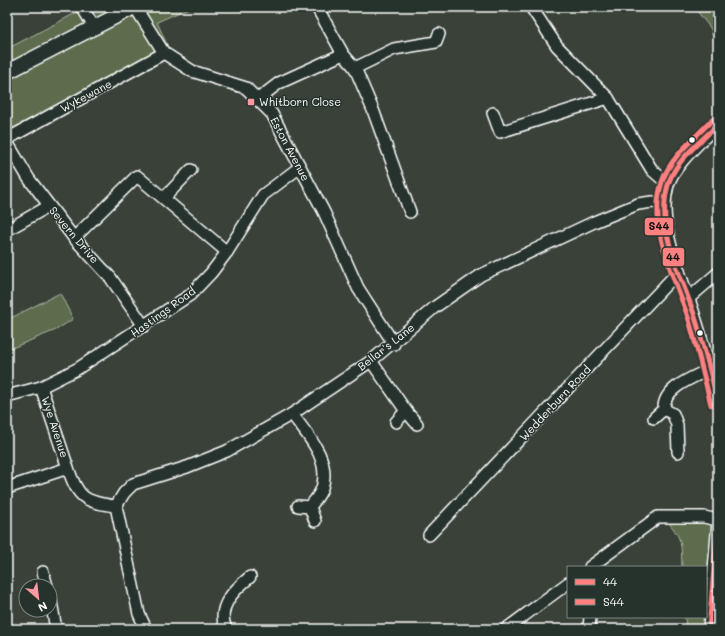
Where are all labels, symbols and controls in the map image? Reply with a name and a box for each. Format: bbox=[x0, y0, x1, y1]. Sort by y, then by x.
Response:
street label: Wykewane bbox=[57, 76, 114, 115]
place label: Whitborn Close bbox=[259, 94, 341, 109]
marker: Whitborn Close bbox=[246, 97, 256, 107]
street label: Eston Avenue bbox=[267, 114, 314, 184]
unlabelled marker bbox=[687, 135, 697, 145]
street label: Severn Drive bbox=[46, 203, 103, 266]
line badge: S44 bbox=[644, 217, 674, 236]
text: S44 bbox=[649, 218, 669, 233]
line badge: 44 bbox=[662, 247, 685, 267]
text: 44 bbox=[666, 249, 680, 264]
street label: Hastings Road bbox=[127, 283, 198, 340]
street label: Bellar's Lane bbox=[354, 320, 417, 374]
unlabelled marker bbox=[695, 328, 705, 338]
street label: Wedderburn Road bbox=[516, 362, 594, 444]
street label: Wye Avenue bbox=[38, 394, 73, 460]
legend bbox=[567, 566, 707, 618]
text: 44 bbox=[603, 573, 617, 589]
north arrow bbox=[18, 578, 58, 618]
text: S44 bbox=[603, 593, 624, 609]
text: N bbox=[36, 599, 50, 616]

